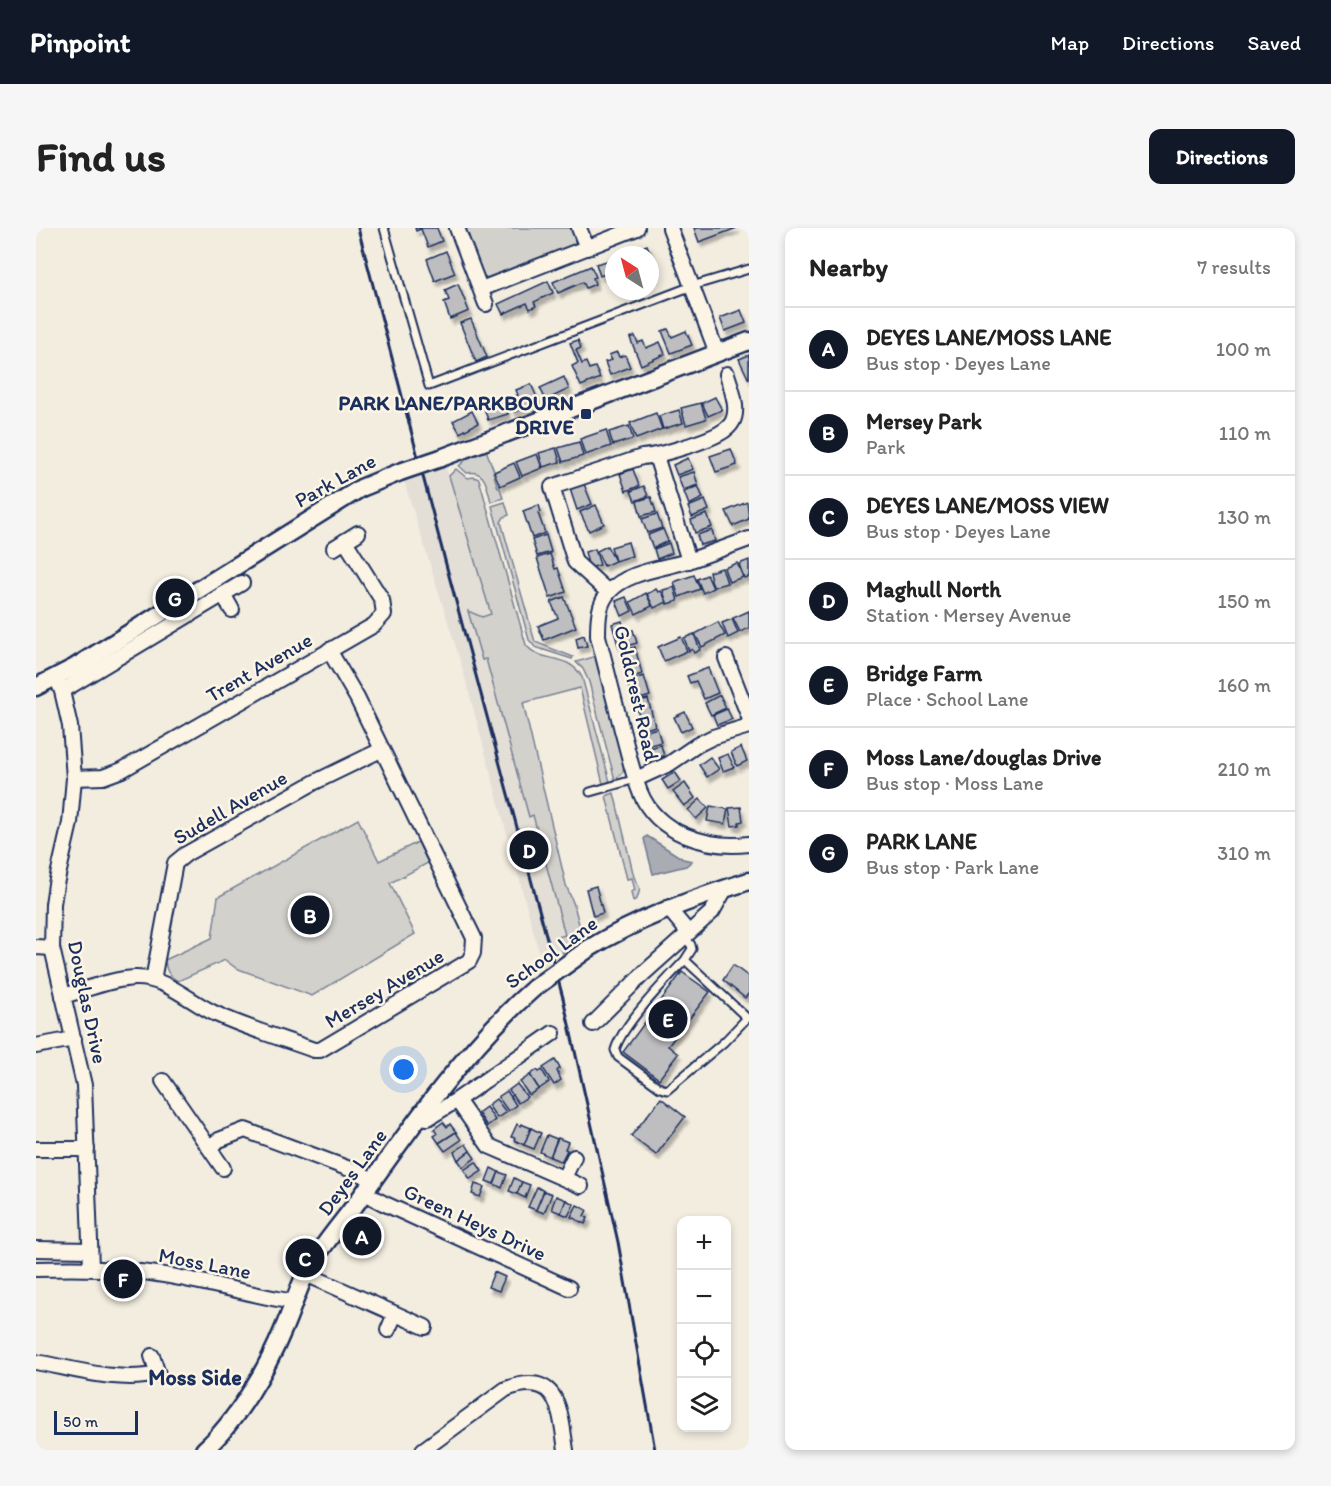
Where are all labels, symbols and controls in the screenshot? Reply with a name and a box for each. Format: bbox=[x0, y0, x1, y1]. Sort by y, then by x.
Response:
text: Pinpoint bbox=[30, 25, 131, 59]
text: Map bbox=[1051, 30, 1089, 55]
text: Directions bbox=[1122, 30, 1214, 55]
text: Saved bbox=[1247, 30, 1301, 55]
button: Directions bbox=[1149, 129, 1295, 184]
text: Find us bbox=[36, 131, 166, 182]
north arrow bbox=[605, 246, 659, 300]
text: Nearby bbox=[809, 251, 888, 283]
text: 7 results bbox=[1197, 255, 1271, 279]
text: DEYES LANE/MOSS LANE bbox=[866, 324, 1111, 351]
text: A bbox=[822, 337, 835, 361]
text: 100 m bbox=[1216, 337, 1271, 361]
text: Bus stop · Deyes Lane bbox=[866, 351, 1051, 375]
place label: PARK LANE/PARKBOURN DRIVE bbox=[338, 390, 574, 439]
marker: PARK LANE/PARKBOURN DRIVE bbox=[579, 407, 593, 421]
text: Mersey Park bbox=[866, 408, 982, 435]
text: B bbox=[822, 421, 835, 445]
text: 110 m bbox=[1219, 421, 1271, 445]
text: Park bbox=[866, 435, 905, 459]
street label: Park Lane bbox=[290, 447, 380, 513]
text: DEYES LANE/MOSS VIEW bbox=[866, 492, 1109, 519]
text: C bbox=[822, 505, 835, 529]
text: 130 m bbox=[1217, 505, 1271, 529]
text: Bus stop · Deyes Lane bbox=[866, 519, 1051, 543]
pin: G bbox=[156, 576, 194, 620]
text: Maghull North bbox=[866, 576, 1001, 603]
text: D bbox=[822, 589, 835, 613]
text: 150 m bbox=[1218, 589, 1271, 613]
text: Station · Mersey Avenue bbox=[866, 603, 1071, 627]
street label: Goldcrest Road bbox=[609, 623, 665, 764]
street label: Trent Avenue bbox=[202, 627, 316, 707]
text: Bridge Farm bbox=[866, 660, 982, 687]
text: E bbox=[823, 673, 834, 697]
text: 160 m bbox=[1218, 673, 1271, 697]
text: Place · School Lane bbox=[866, 687, 1029, 711]
text: Moss Lane/douglas Drive bbox=[866, 744, 1101, 771]
text: F bbox=[823, 757, 834, 781]
text: 210 m bbox=[1218, 757, 1271, 781]
street label: Sudell Avenue bbox=[169, 764, 291, 850]
text: Bus stop · Moss Lane bbox=[866, 771, 1044, 795]
pin: D bbox=[510, 828, 548, 872]
text: PARK LANE bbox=[866, 828, 977, 855]
text: G bbox=[822, 841, 835, 865]
text: 310 m bbox=[1217, 841, 1271, 865]
text: Bus stop · Park Lane bbox=[866, 855, 1039, 879]
pin: B bbox=[290, 892, 330, 938]
street label: School Lane bbox=[500, 910, 602, 994]
street label: Douglas Drive bbox=[63, 938, 113, 1066]
street label: Mersey Avenue bbox=[320, 943, 448, 1033]
pin: E bbox=[648, 996, 688, 1042]
your location bbox=[389, 1055, 418, 1084]
street label: Deyes Lane bbox=[312, 1124, 392, 1220]
street label: Green Heys Drive bbox=[400, 1178, 550, 1266]
pin: A bbox=[342, 1214, 382, 1258]
map controls bbox=[677, 1216, 731, 1432]
button: + bbox=[677, 1216, 731, 1270]
pin: C bbox=[286, 1236, 324, 1280]
street label: Moss Lane bbox=[157, 1242, 253, 1284]
pin: F bbox=[104, 1256, 142, 1302]
button: − bbox=[677, 1270, 731, 1324]
button: locate bbox=[677, 1324, 731, 1378]
district label: Moss Side bbox=[148, 1364, 242, 1391]
button: layers bbox=[677, 1378, 731, 1432]
scale bar bbox=[54, 1408, 138, 1436]
text: 50 m bbox=[63, 1412, 98, 1431]

